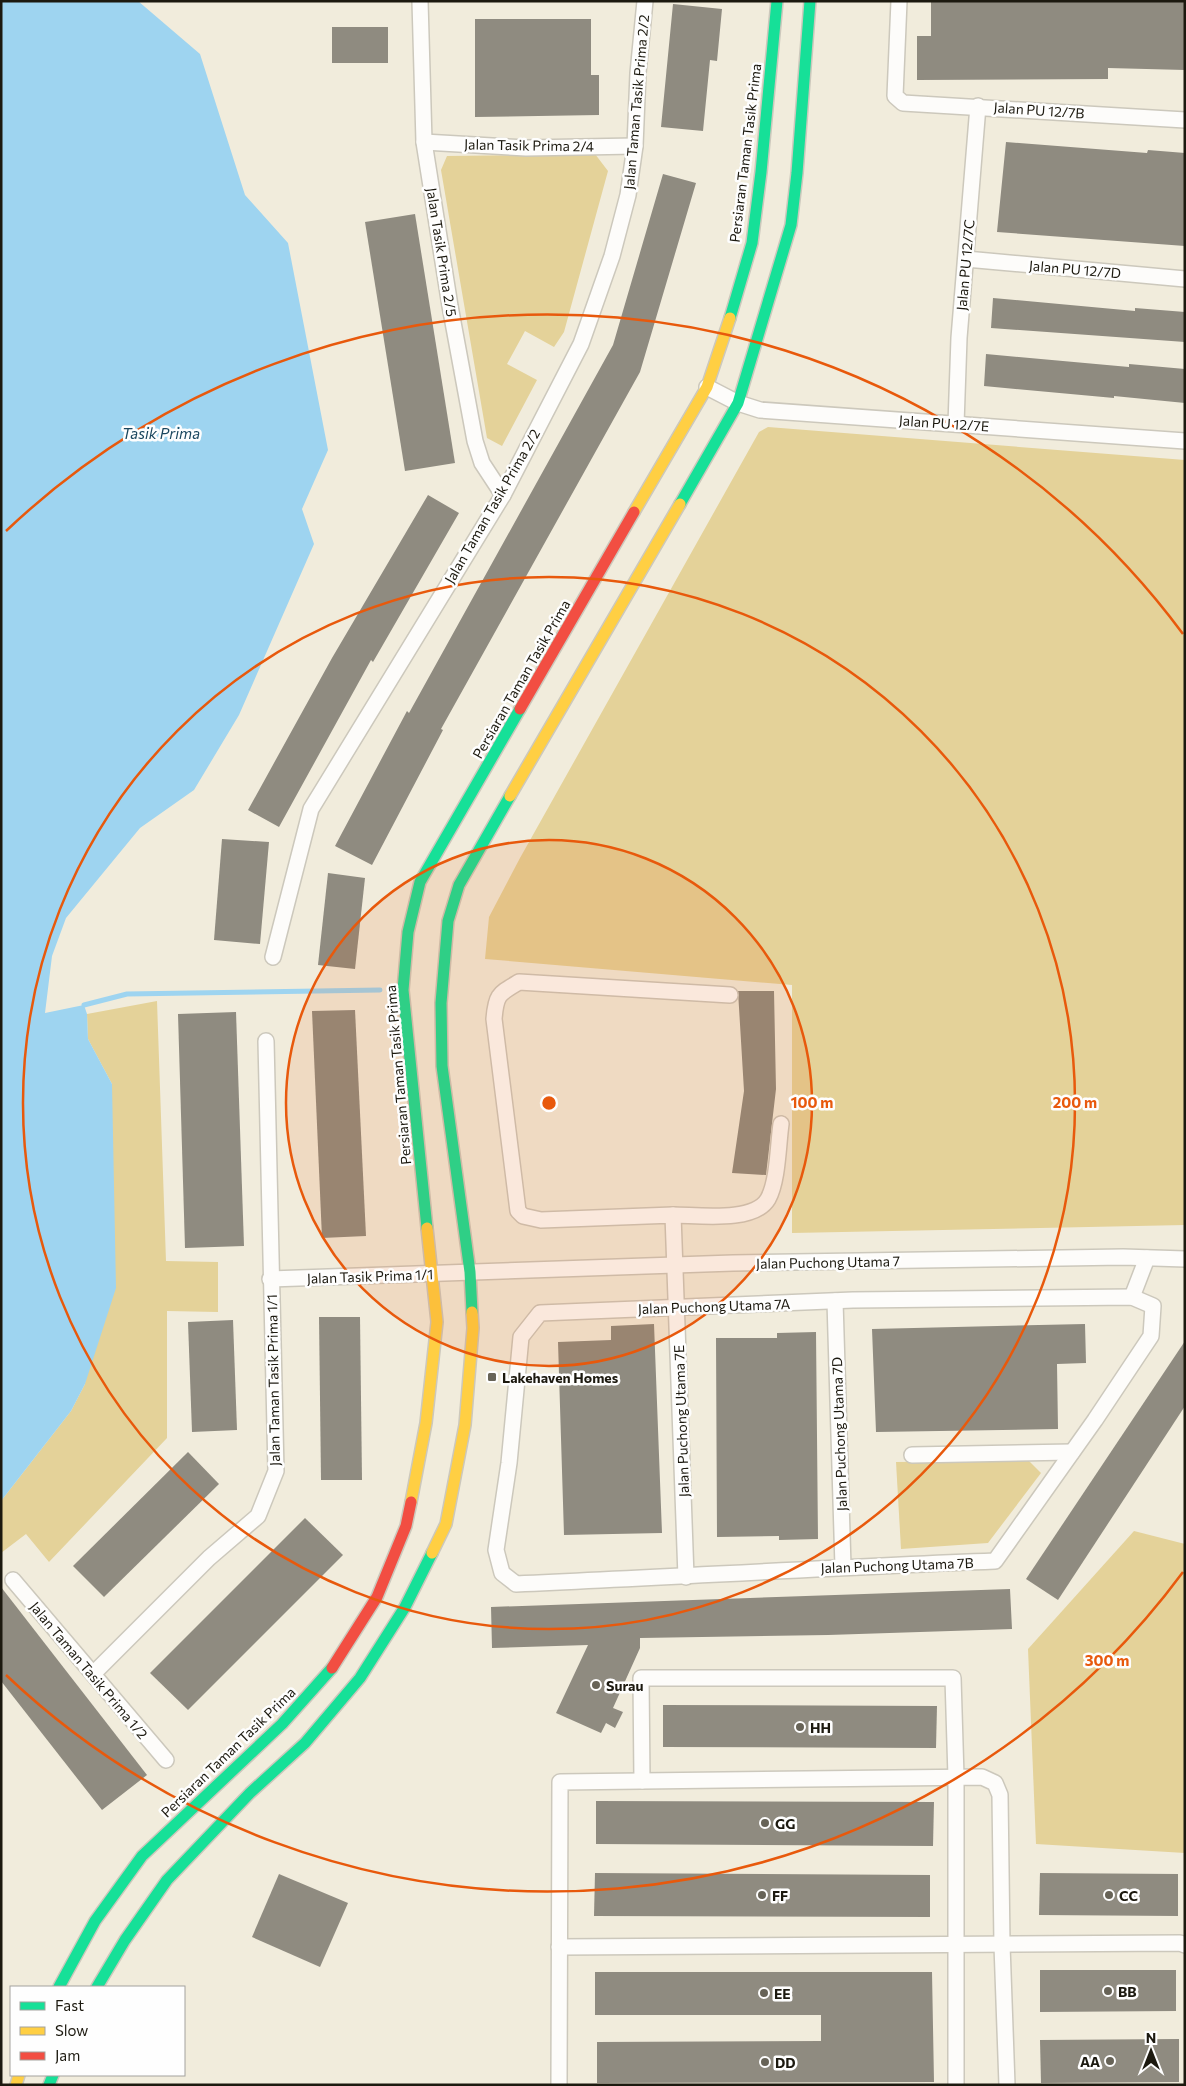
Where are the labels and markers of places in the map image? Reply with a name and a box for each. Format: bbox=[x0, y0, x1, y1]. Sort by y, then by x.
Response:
centre of rings bbox=[540, 1094, 558, 1112]
place label: Lakehaven Homes bbox=[502, 1369, 619, 1386]
marker: Lakehaven Homes bbox=[486, 1371, 498, 1383]
place label: Surau bbox=[606, 1677, 643, 1694]
marker: Surau bbox=[590, 1679, 602, 1691]
place label: HH bbox=[810, 1719, 831, 1736]
marker: HH bbox=[794, 1721, 806, 1733]
place label: GG bbox=[775, 1815, 795, 1832]
marker: GG bbox=[759, 1817, 771, 1829]
place label: FF bbox=[772, 1887, 788, 1904]
place label: CC bbox=[1119, 1887, 1138, 1904]
marker: FF bbox=[756, 1889, 768, 1901]
marker: CC bbox=[1103, 1889, 1115, 1901]
place label: BB bbox=[1118, 1983, 1137, 2000]
place label: EE bbox=[774, 1985, 791, 2002]
marker: BB bbox=[1102, 1985, 1114, 1997]
marker: EE bbox=[758, 1987, 770, 1999]
place label: AA bbox=[1080, 2053, 1100, 2070]
place label: DD bbox=[775, 2054, 796, 2071]
marker: AA bbox=[1104, 2055, 1116, 2067]
marker: DD bbox=[759, 2056, 771, 2068]

